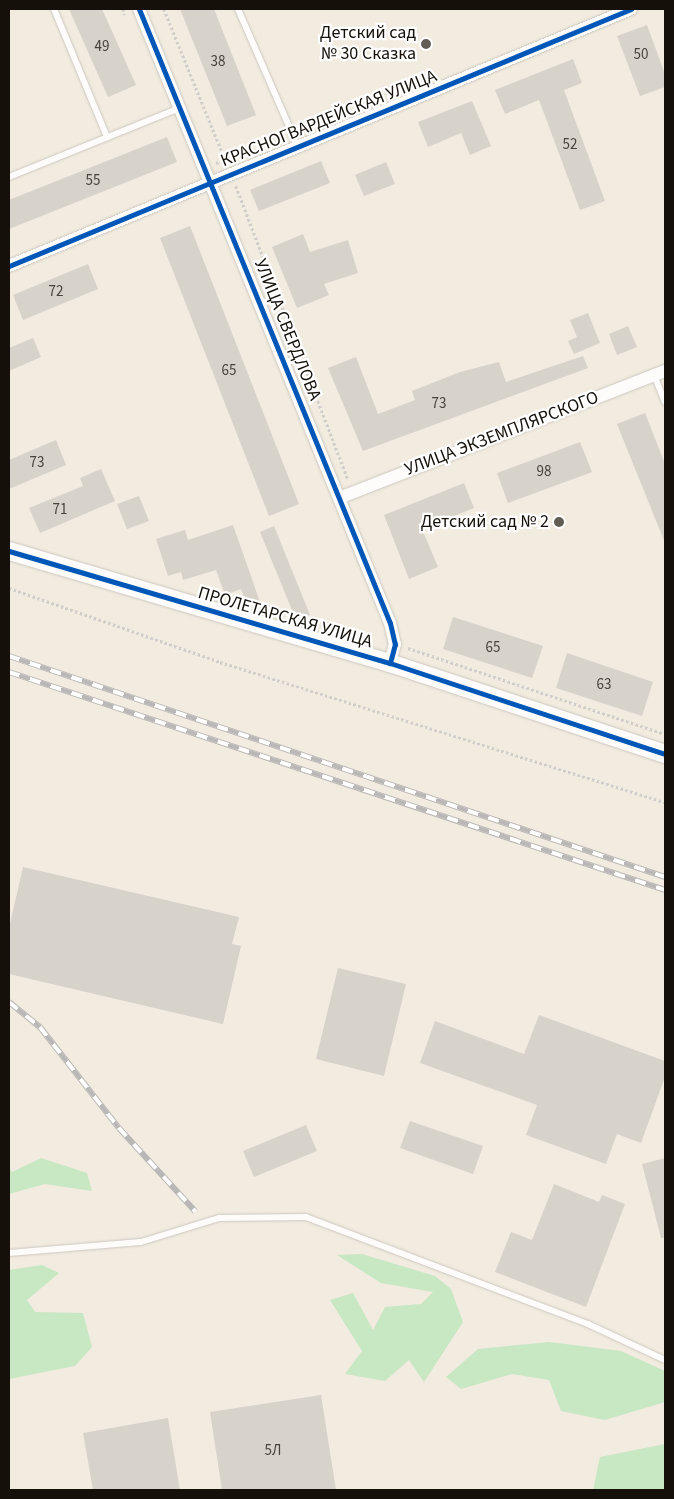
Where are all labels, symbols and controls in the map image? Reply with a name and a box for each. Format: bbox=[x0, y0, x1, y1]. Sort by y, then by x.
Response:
place label: Детский сад № 30 Сказка bbox=[320, 23, 416, 66]
house number: 49 bbox=[95, 38, 109, 56]
marker: Детский сад № 30 Сказка bbox=[420, 38, 432, 50]
house number: 50 bbox=[634, 46, 648, 64]
house number: 38 bbox=[211, 53, 225, 71]
street label: КРАСНОГВАРДЕЙСКАЯ УЛИЦА bbox=[218, 66, 440, 172]
house number: 52 bbox=[563, 136, 577, 154]
house number: 55 bbox=[86, 172, 100, 190]
street label: УЛИЦА СВЕРДЛОВА bbox=[249, 256, 325, 404]
house number: 72 bbox=[49, 283, 63, 301]
house number: 65 bbox=[222, 362, 236, 380]
street label: УЛИЦА ЭКЗЕМПЛЯРСКОГО bbox=[402, 387, 602, 481]
house number: 73 bbox=[432, 395, 446, 413]
house number: 73 bbox=[30, 454, 44, 472]
house number: 98 bbox=[537, 463, 551, 481]
house number: 71 bbox=[53, 501, 67, 519]
place label: Детский сад № 2 bbox=[421, 511, 549, 533]
marker: Детский сад № 2 bbox=[553, 516, 565, 528]
street label: ПРОЛЕТАРСКАЯ УЛИЦА bbox=[195, 583, 375, 653]
house number: 65 bbox=[486, 639, 500, 657]
house number: 63 bbox=[597, 676, 611, 694]
house number: 5Л bbox=[265, 1442, 281, 1460]

